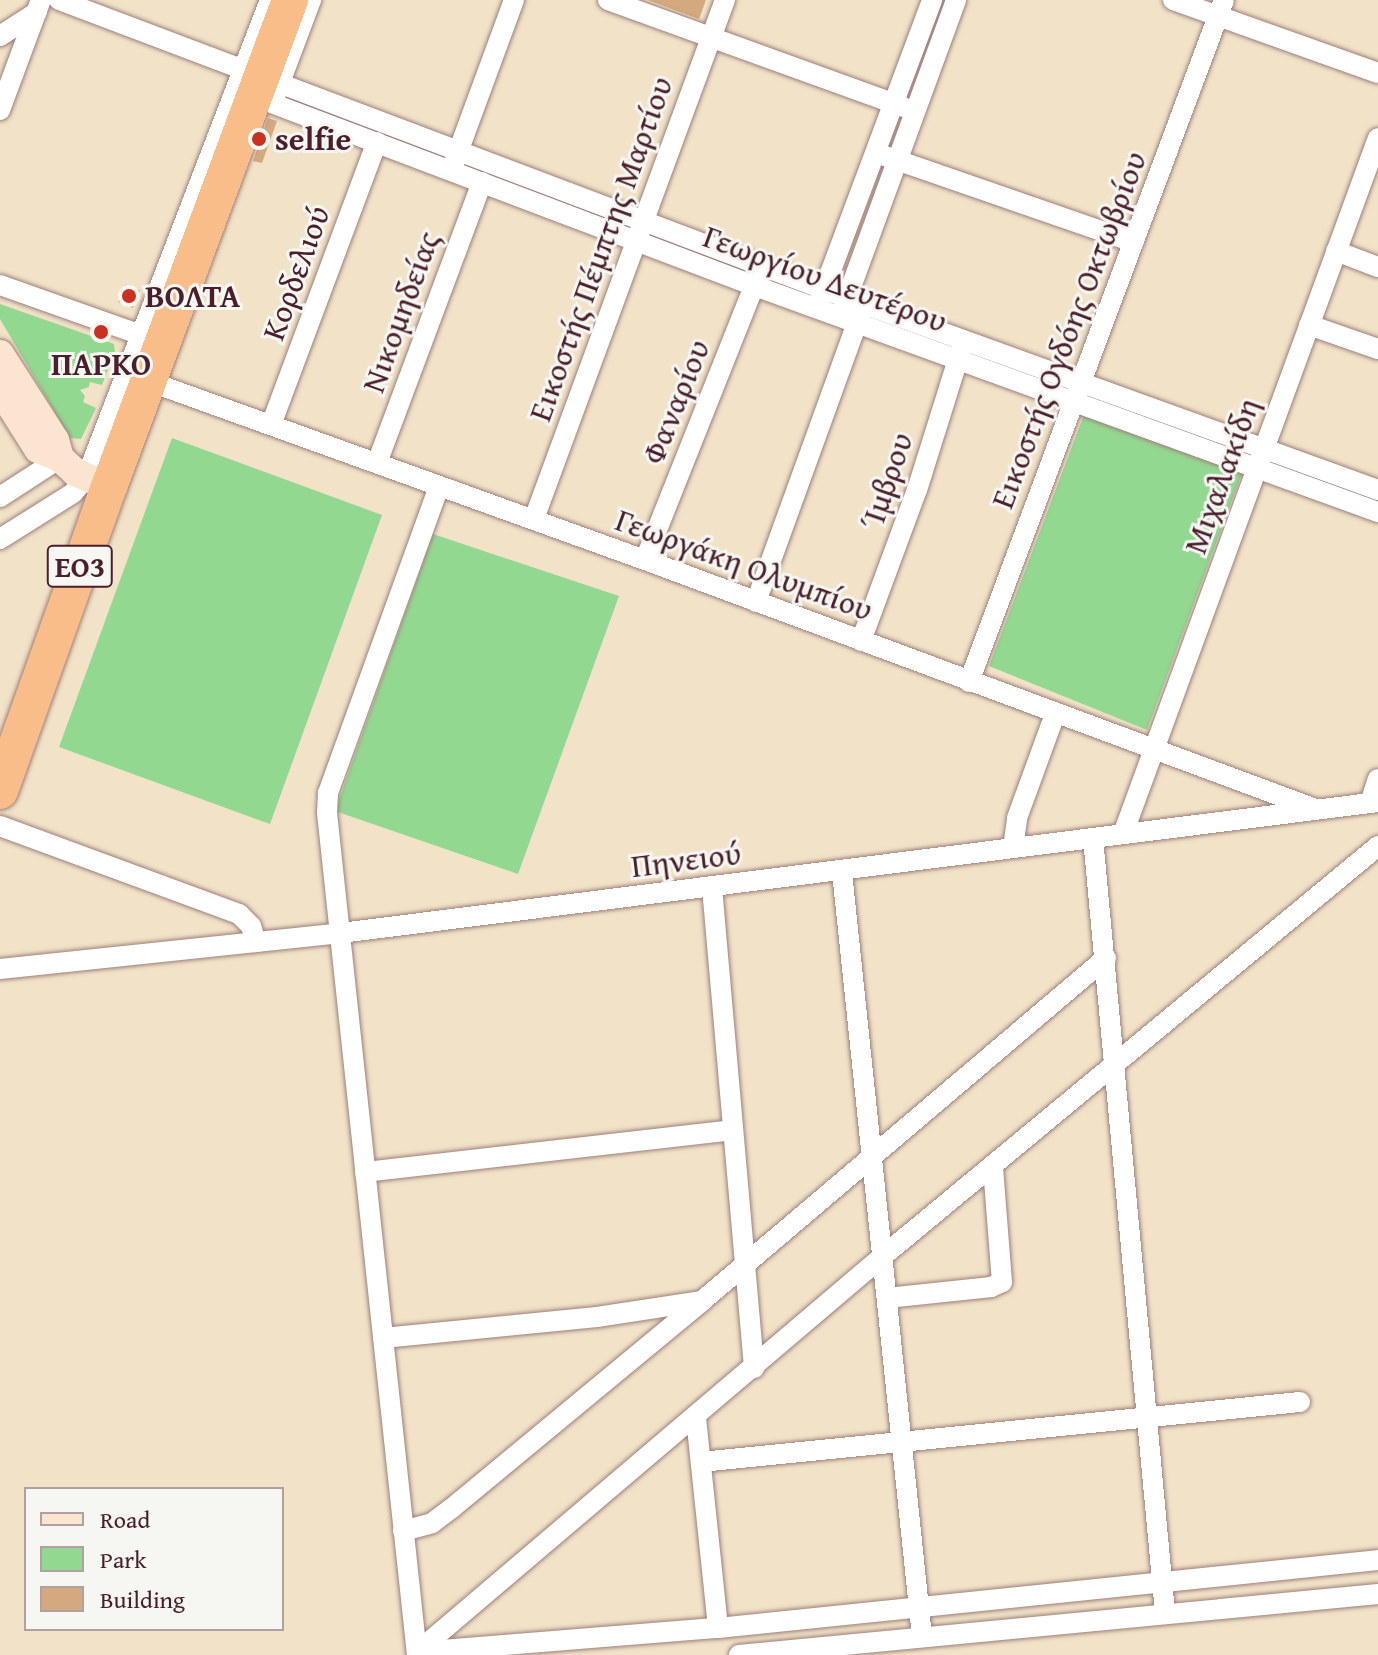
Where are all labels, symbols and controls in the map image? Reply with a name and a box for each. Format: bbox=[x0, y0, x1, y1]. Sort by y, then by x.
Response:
street label: Εικοστής Πέμπτης Μαρτίου bbox=[521, 72, 681, 426]
place label: selfie bbox=[275, 120, 351, 158]
marker: selfie bbox=[250, 130, 268, 148]
street label: Εικοστής Ογδόης Οκτωβρίου bbox=[983, 146, 1155, 514]
street label: Κορδελιού bbox=[254, 201, 338, 345]
street label: Γεωργίου Δευτέρου bbox=[698, 217, 952, 341]
street label: Νικομηδείας bbox=[354, 226, 448, 398]
place label: ΒΟΛΤΑ bbox=[145, 277, 240, 315]
marker: ΒΟΛΤΑ bbox=[120, 287, 138, 305]
marker: ΠΑΡΚΟ bbox=[92, 323, 110, 341]
street label: Φαναρίου bbox=[634, 334, 718, 470]
place label: ΠΑΡΚΟ bbox=[51, 345, 151, 383]
street label: Μιχαλακίδη bbox=[1176, 393, 1268, 559]
street label: Ίμβρου bbox=[853, 428, 921, 534]
street label: Γεωργάκη Ολυμπίου bbox=[610, 501, 878, 629]
road number: ΕΟ3 bbox=[46, 540, 114, 592]
street label: Πηνειού bbox=[629, 834, 743, 886]
legend bbox=[24, 1487, 284, 1631]
text: Road bbox=[100, 1502, 150, 1537]
text: Park bbox=[100, 1542, 146, 1577]
text: Building bbox=[100, 1582, 185, 1617]

